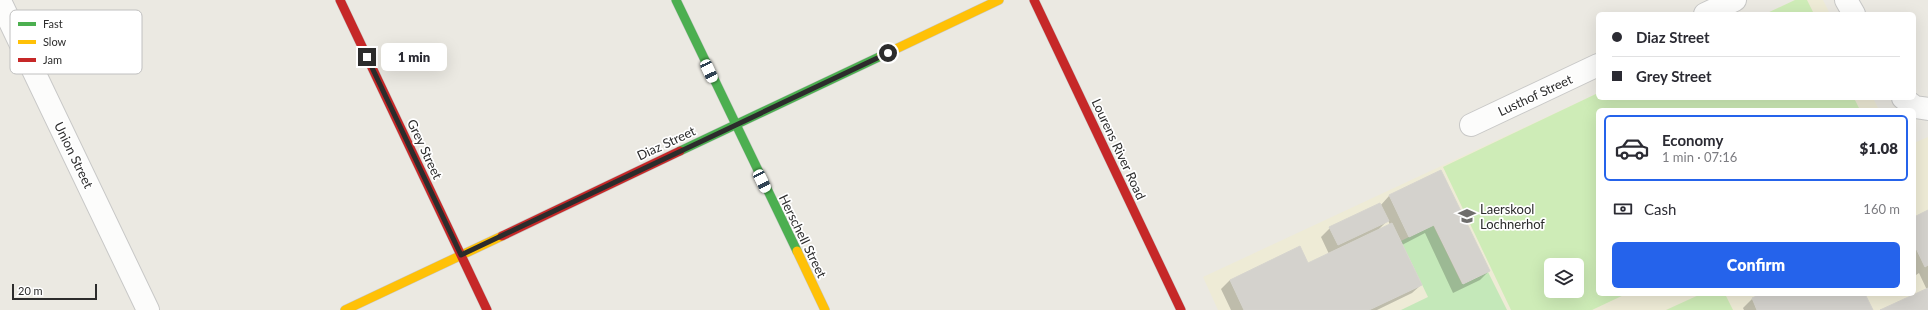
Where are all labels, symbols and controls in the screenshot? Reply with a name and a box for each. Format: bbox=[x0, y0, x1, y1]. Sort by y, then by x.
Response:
legend bbox=[10, 10, 142, 74]
text: Fast bbox=[43, 17, 63, 30]
text: Diaz Street bbox=[1636, 28, 1710, 46]
text: Slow bbox=[43, 35, 67, 48]
callout: 1 min bbox=[381, 43, 447, 71]
route start bbox=[879, 44, 897, 62]
route end bbox=[358, 48, 376, 66]
text: 1 min bbox=[398, 49, 430, 65]
text: Jam bbox=[43, 53, 62, 66]
car bbox=[698, 58, 720, 84]
text: Grey Street bbox=[1636, 67, 1712, 85]
street label: Lusthof Street bbox=[1495, 71, 1575, 119]
street label: Lourens River Road bbox=[1089, 96, 1149, 202]
street label: Grey Street bbox=[404, 116, 446, 182]
street label: Union Street bbox=[51, 119, 97, 191]
street label: Diaz Street bbox=[634, 122, 698, 164]
icon: car bbox=[1614, 130, 1650, 166]
text: Economy bbox=[1662, 131, 1723, 149]
text: $1.08 bbox=[1860, 139, 1898, 157]
text: 1 min · 07:16 bbox=[1662, 149, 1737, 165]
car bbox=[751, 168, 773, 194]
street label: Herschell Street bbox=[776, 192, 830, 281]
icon: cash bbox=[1612, 198, 1634, 220]
text: Cash bbox=[1644, 200, 1676, 218]
place label: Laerskool Lochnerhof bbox=[1480, 201, 1545, 232]
text: 160 m bbox=[1863, 201, 1900, 217]
school or university icon: Laerskool Lochnerhof bbox=[1457, 206, 1477, 226]
button: Confirm bbox=[1612, 242, 1900, 288]
map controls bbox=[1544, 258, 1584, 298]
button: layers bbox=[1544, 258, 1584, 298]
scale bar bbox=[12, 282, 97, 301]
text: 20 m bbox=[18, 284, 43, 297]

